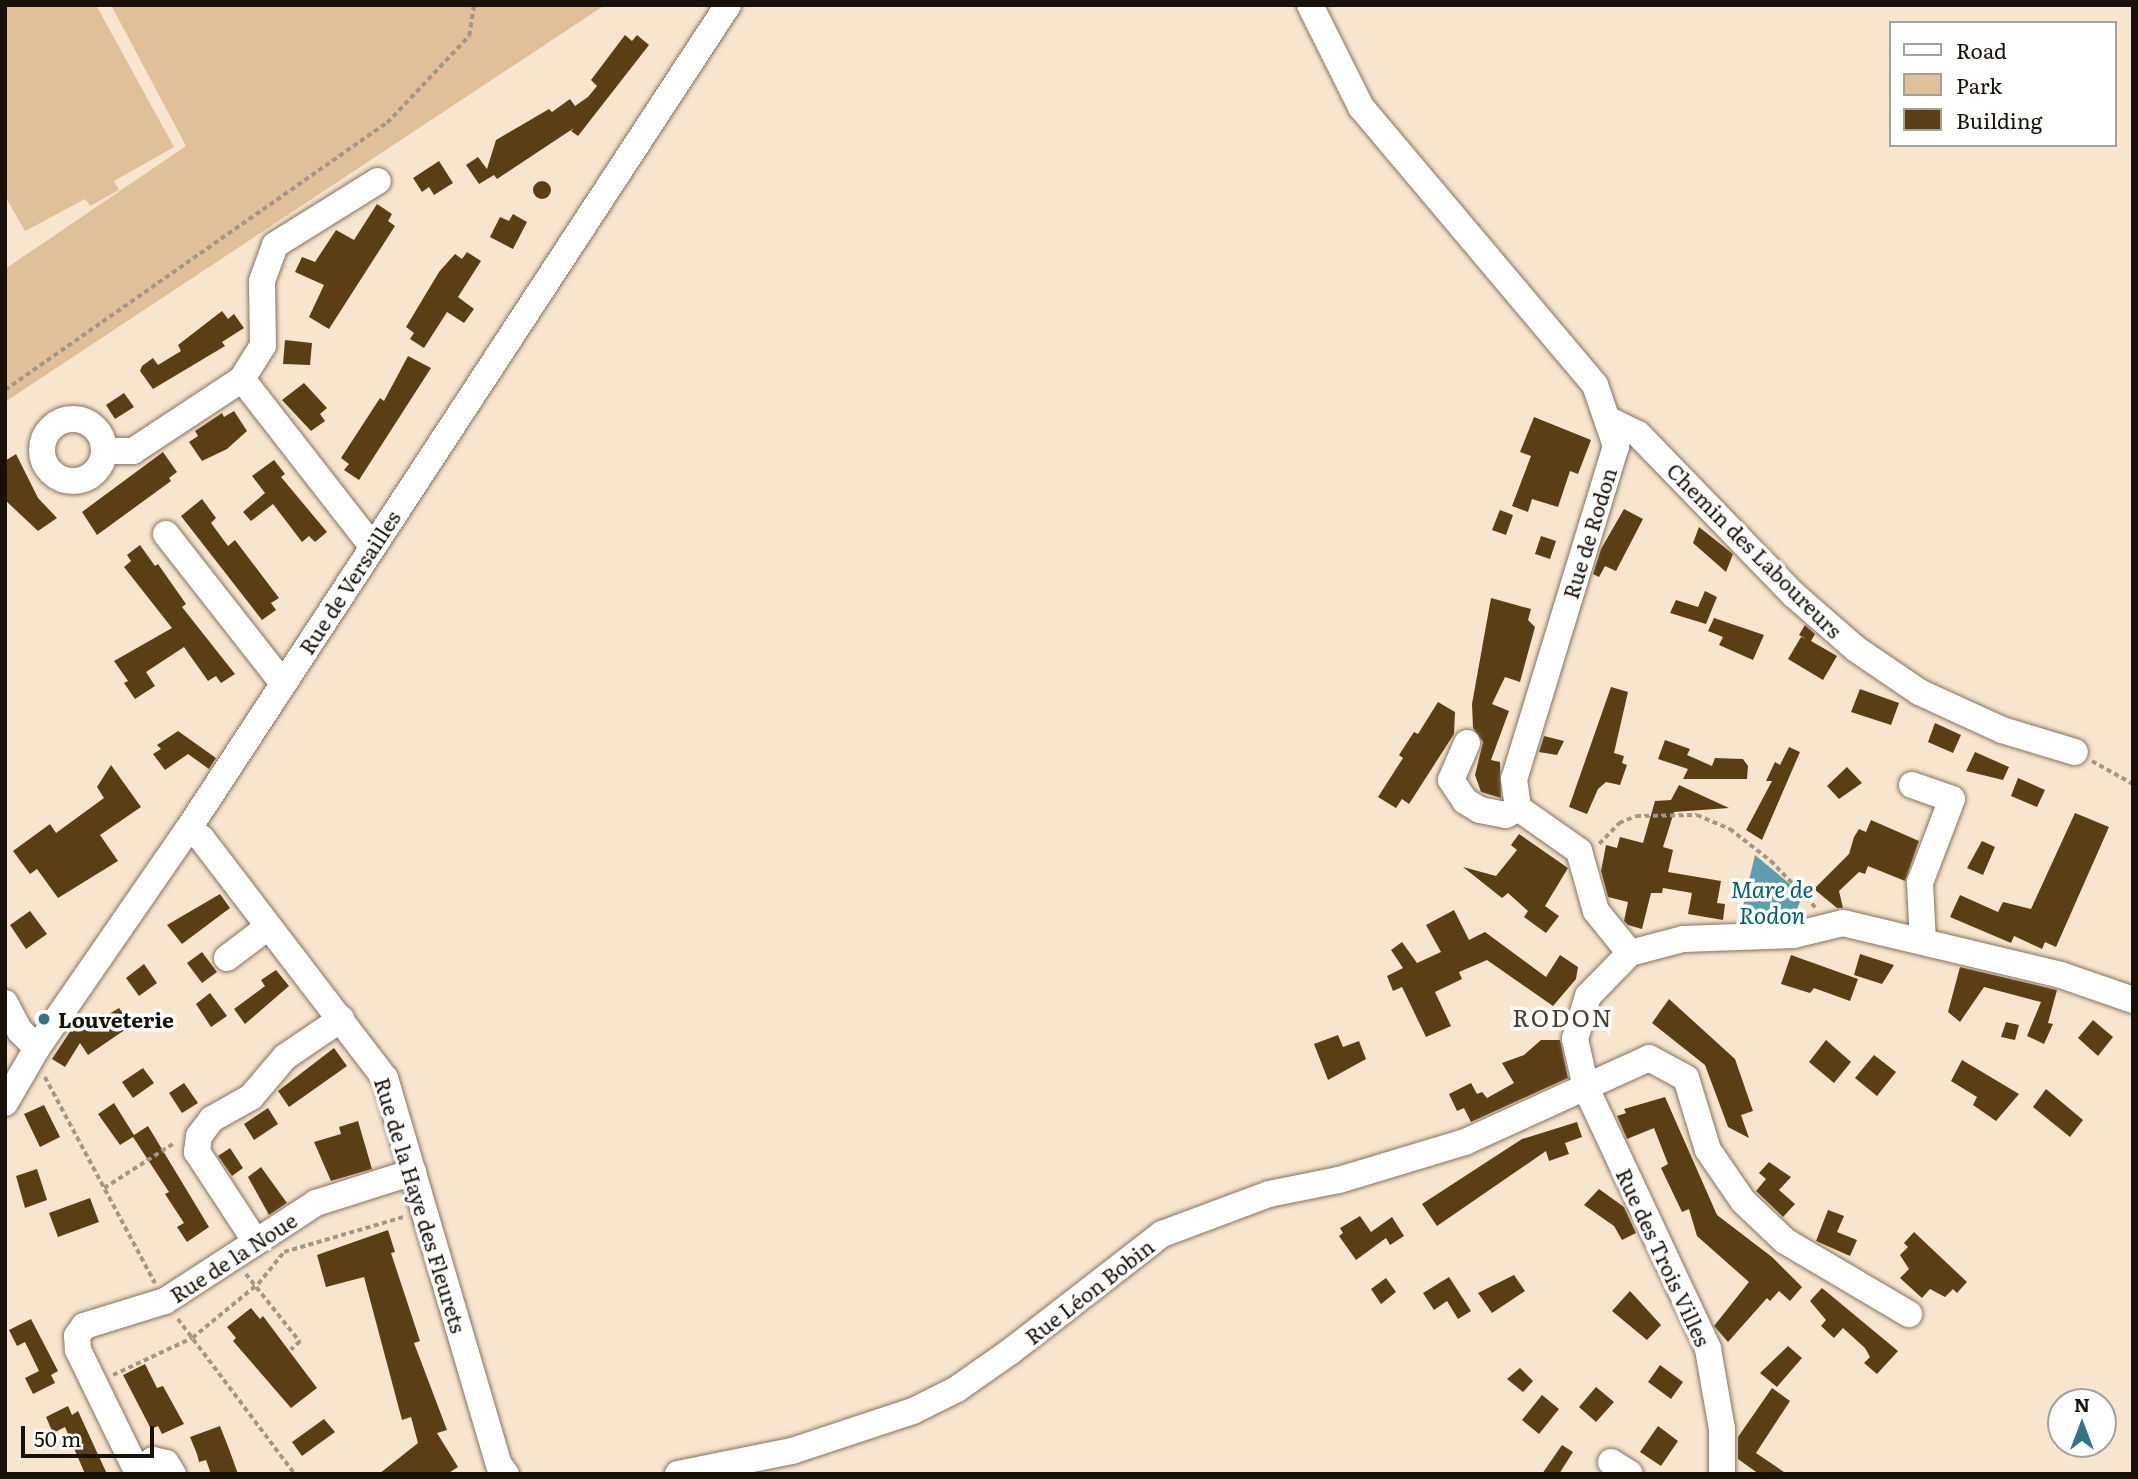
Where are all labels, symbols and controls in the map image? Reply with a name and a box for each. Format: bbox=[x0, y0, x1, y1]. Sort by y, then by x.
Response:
legend bbox=[1890, 21, 2117, 147]
text: Road bbox=[1956, 34, 2007, 65]
text: Park bbox=[1956, 69, 2002, 100]
text: Building bbox=[1956, 104, 2042, 135]
street label: Chemin des Laboureurs bbox=[1662, 457, 1848, 643]
street label: Rue de Rodon bbox=[1557, 464, 1621, 602]
street label: Rue de Versailles bbox=[293, 505, 405, 659]
water label: Mare de Rodon bbox=[1730, 874, 1814, 928]
district label: RODON bbox=[1513, 1003, 1613, 1031]
place label: Louveterie bbox=[58, 1006, 174, 1032]
marker: Louveterie bbox=[36, 1011, 52, 1027]
street label: Rue de la Haye des Fleurets bbox=[370, 1074, 472, 1336]
street label: Rue des Trois Villes bbox=[1612, 1164, 1716, 1350]
street label: Rue de la Noue bbox=[165, 1207, 301, 1307]
street label: Rue Léon Bobin bbox=[1020, 1233, 1158, 1349]
north arrow bbox=[2047, 1388, 2117, 1458]
text: N bbox=[2074, 1390, 2090, 1418]
scale bar bbox=[24, 1412, 158, 1456]
text: 50 m bbox=[34, 1422, 81, 1453]

